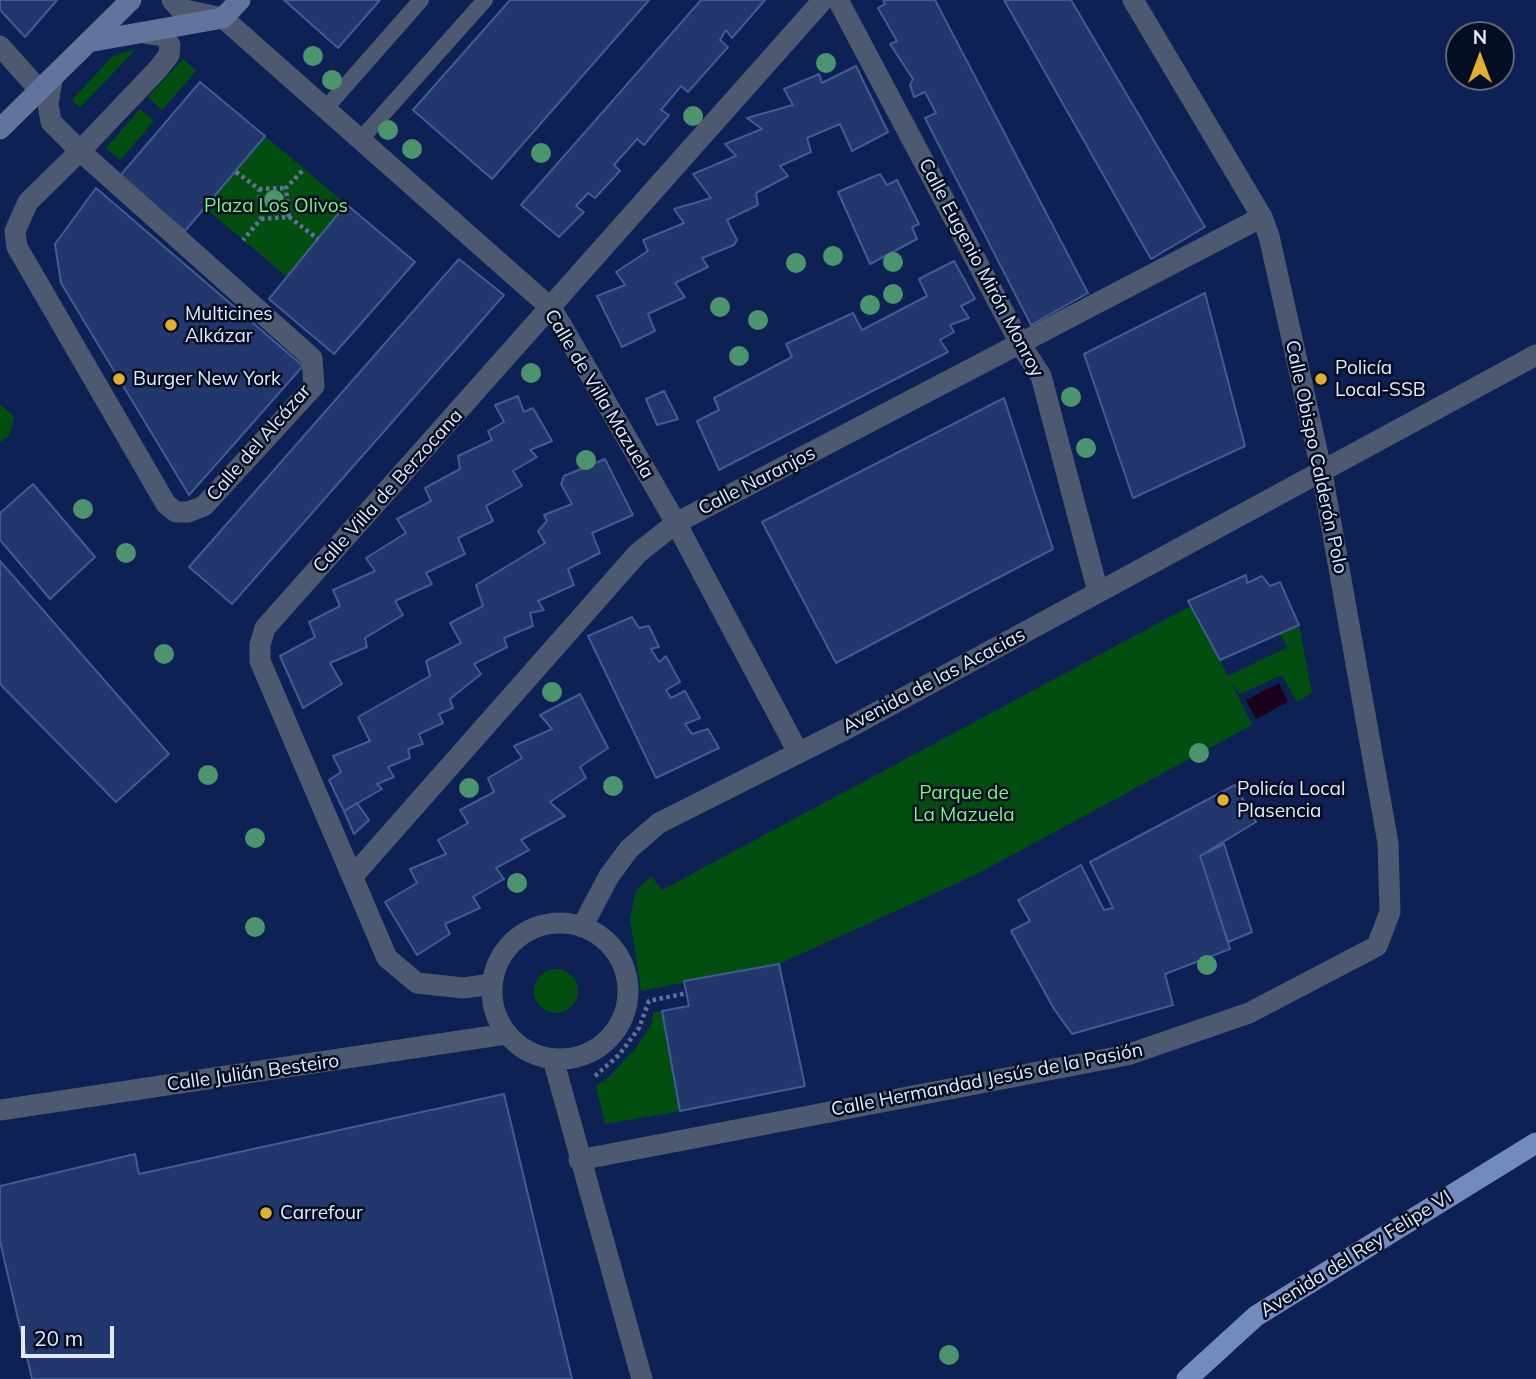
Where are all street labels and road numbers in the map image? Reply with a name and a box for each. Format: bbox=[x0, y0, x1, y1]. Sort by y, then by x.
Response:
street label: Calle Eugenio Mirón Monroy bbox=[914, 155, 1048, 381]
street label: Calle de Villa Mazuela bbox=[540, 305, 658, 483]
street label: Calle Obispo Calderón Polo bbox=[1280, 338, 1352, 576]
street label: Calle del Alcázar bbox=[202, 380, 316, 506]
street label: Calle Villa de Berzocana bbox=[309, 404, 467, 578]
street label: Calle Naranjos bbox=[695, 442, 819, 520]
street label: Avenida de las Acacias bbox=[839, 623, 1029, 739]
street label: Calle Hermandad Jesús de la Pasión bbox=[829, 1039, 1145, 1121]
street label: Calle Julián Besteiro bbox=[165, 1050, 341, 1096]
street label: Avenida del Rey Felipe VI bbox=[1256, 1186, 1456, 1322]

